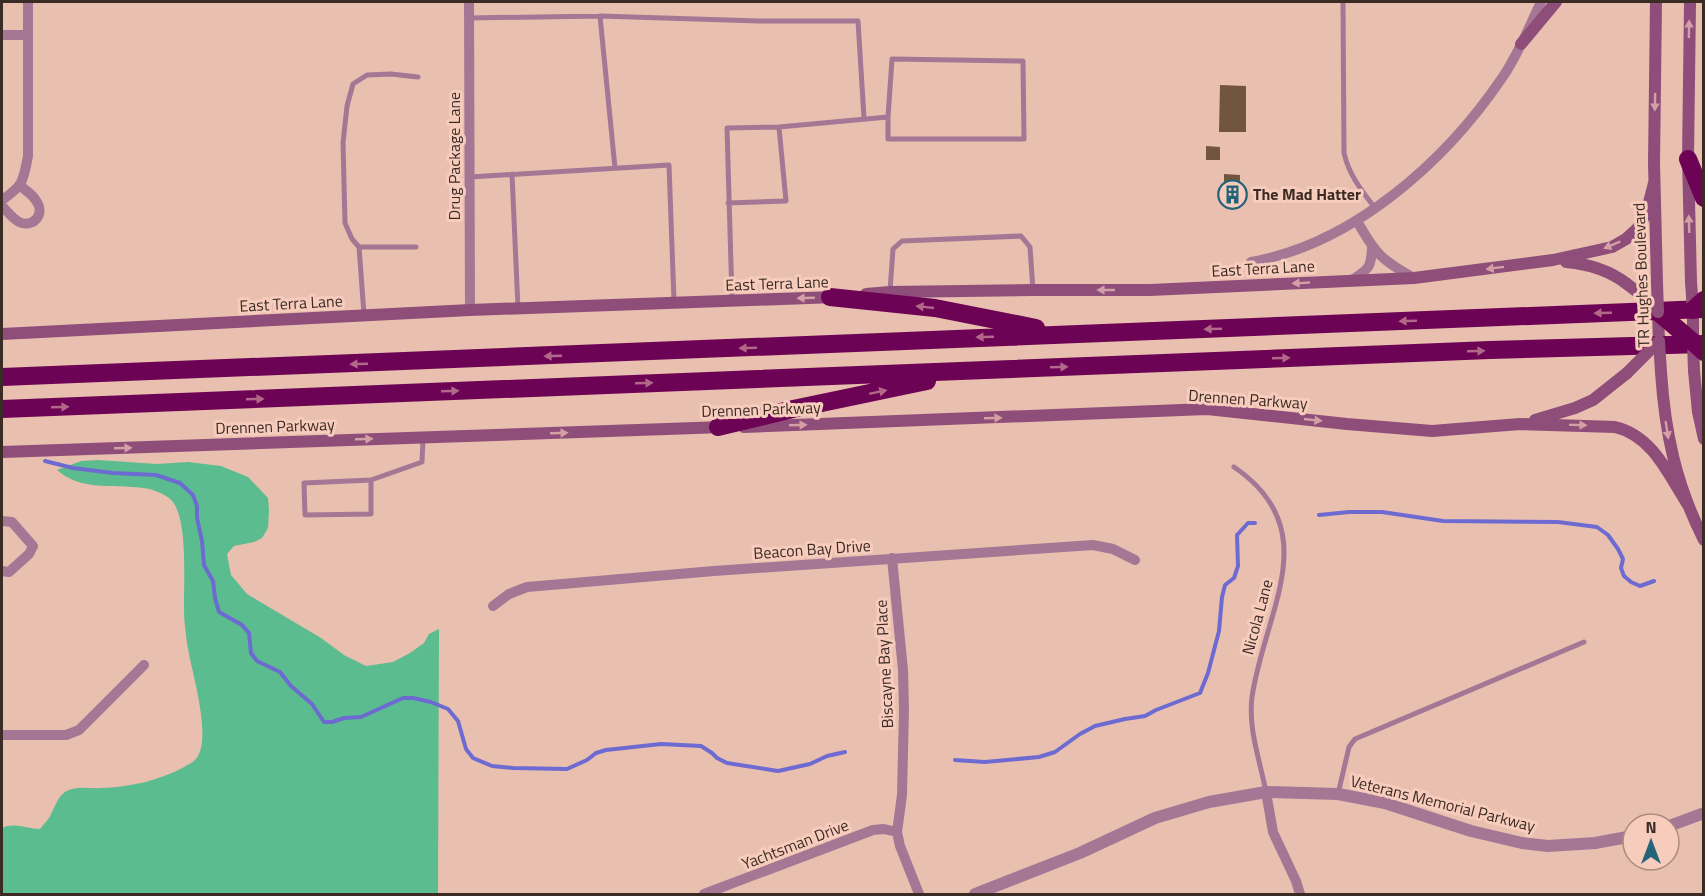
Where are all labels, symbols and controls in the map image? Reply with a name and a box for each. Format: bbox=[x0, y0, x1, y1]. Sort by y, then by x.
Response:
one-way arrow bbox=[1685, 19, 1694, 38]
street label: Drug Package Lane bbox=[442, 92, 466, 220]
one-way arrow bbox=[1650, 92, 1660, 111]
building icon: The Mad Hatter bbox=[1216, 178, 1248, 210]
place label: The Mad Hatter bbox=[1253, 182, 1361, 206]
street label: TR Hughes Boulevard bbox=[1626, 202, 1656, 348]
one-way arrow bbox=[1685, 214, 1694, 233]
one-way arrow bbox=[1603, 240, 1621, 250]
street label: East Terra Lane bbox=[1211, 253, 1315, 283]
one-way arrow bbox=[1486, 263, 1505, 273]
street label: East Terra Lane bbox=[725, 269, 829, 297]
one-way arrow bbox=[1291, 278, 1310, 287]
one-way arrow bbox=[1097, 285, 1116, 295]
street label: East Terra Lane bbox=[239, 288, 343, 318]
one-way arrow bbox=[797, 294, 816, 303]
one-way arrow bbox=[915, 302, 934, 312]
one-way arrow bbox=[1594, 309, 1613, 318]
one-way arrow bbox=[1399, 316, 1418, 326]
one-way arrow bbox=[1204, 324, 1223, 333]
one-way arrow bbox=[975, 333, 994, 342]
one-way arrow bbox=[739, 343, 758, 352]
one-way arrow bbox=[1467, 346, 1486, 356]
one-way arrow bbox=[544, 351, 563, 360]
one-way arrow bbox=[1272, 354, 1291, 363]
one-way arrow bbox=[349, 360, 368, 369]
one-way arrow bbox=[1049, 363, 1068, 372]
one-way arrow bbox=[635, 379, 654, 388]
street label: Drennen Parkway bbox=[1188, 383, 1309, 415]
one-way arrow bbox=[869, 386, 887, 396]
one-way arrow bbox=[440, 387, 459, 396]
one-way arrow bbox=[245, 394, 264, 403]
street label: Drennen Parkway bbox=[701, 395, 821, 423]
one-way arrow bbox=[50, 402, 69, 411]
street label: Drennen Parkway bbox=[215, 412, 335, 440]
one-way arrow bbox=[983, 413, 1002, 423]
one-way arrow bbox=[1303, 416, 1322, 425]
one-way arrow bbox=[788, 420, 807, 429]
one-way arrow bbox=[1569, 420, 1588, 430]
one-way arrow bbox=[1662, 421, 1671, 440]
one-way arrow bbox=[550, 428, 569, 437]
one-way arrow bbox=[355, 435, 374, 444]
one-way arrow bbox=[113, 443, 132, 452]
street label: Beacon Bay Drive bbox=[753, 533, 871, 565]
street label: Nicola Lane bbox=[1235, 577, 1279, 657]
street label: Biscayne Bay Place bbox=[869, 599, 899, 729]
street label: Veterans Memorial Parkway bbox=[1348, 768, 1538, 838]
north arrow bbox=[1621, 812, 1681, 872]
street label: Yachtsman Drive bbox=[738, 813, 852, 875]
text: N bbox=[1645, 815, 1657, 839]

